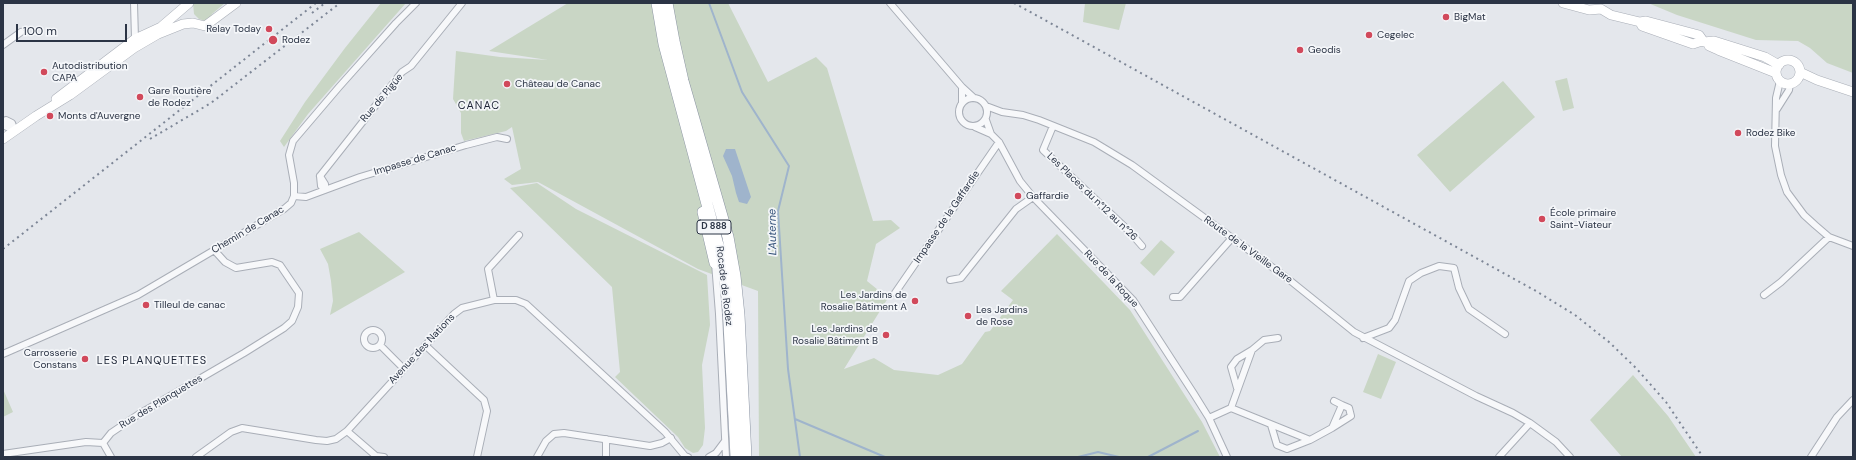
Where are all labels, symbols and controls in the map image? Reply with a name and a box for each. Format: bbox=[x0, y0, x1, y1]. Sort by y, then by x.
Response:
place label: BigMat bbox=[1454, 11, 1486, 23]
marker: BigMat bbox=[1441, 12, 1451, 22]
scale bar bbox=[18, 16, 129, 42]
text: 100 m bbox=[23, 23, 57, 39]
place label: Relay Today bbox=[206, 23, 261, 35]
marker: Relay Today bbox=[264, 24, 274, 34]
place label: Cegelec bbox=[1377, 29, 1415, 41]
marker: Cegelec bbox=[1364, 30, 1374, 40]
marker: Rodez bbox=[267, 34, 279, 46]
place label: Rodez bbox=[282, 34, 310, 46]
place label: Geodis bbox=[1308, 44, 1341, 56]
marker: Geodis bbox=[1295, 45, 1305, 55]
place label: Autodistribution CAPA bbox=[52, 60, 127, 84]
marker: Autodistribution CAPA bbox=[39, 67, 49, 77]
street label: Rue de Pigüe bbox=[358, 71, 406, 125]
place label: Château de Canac bbox=[515, 78, 601, 90]
marker: Château de Canac bbox=[502, 79, 512, 89]
place label: Gare Routière de Rodez bbox=[148, 85, 211, 108]
marker: Gare Routière de Rodez bbox=[135, 92, 145, 102]
district label: CANAC bbox=[458, 99, 500, 113]
place label: Monts d'Auvergne bbox=[58, 110, 140, 122]
marker: Monts d'Auvergne bbox=[45, 111, 55, 121]
place label: Rodez Bike bbox=[1746, 127, 1796, 139]
marker: Rodez Bike bbox=[1733, 128, 1743, 138]
street label: Impasse de Canac bbox=[372, 142, 458, 178]
street label: Les Places du n°12 au n°26 bbox=[1044, 151, 1140, 243]
street label: Impasse de la Gaffardie bbox=[911, 168, 983, 266]
place label: Gaffardie bbox=[1026, 190, 1069, 202]
marker: Gaffardie bbox=[1013, 191, 1023, 201]
street label: Chemin de Canac bbox=[210, 204, 286, 256]
place label: École primaire Saint-Viateur bbox=[1550, 207, 1616, 230]
water label: L'Auterne bbox=[766, 209, 780, 255]
street label: Route de la Vieille Gare bbox=[1201, 214, 1295, 286]
marker: École primaire Saint-Viateur bbox=[1537, 214, 1547, 224]
road number: D 888 bbox=[697, 220, 731, 234]
street label: Rocade de Rodez bbox=[713, 246, 735, 326]
street label: Rue de la Roque bbox=[1081, 248, 1141, 310]
place label: Les Jardins de Rosalie Bâtiment A bbox=[821, 289, 907, 312]
marker: Les Jardins de Rosalie Bâtiment A bbox=[910, 296, 920, 306]
place label: Tilleul de canac bbox=[154, 299, 225, 311]
marker: Tilleul de canac bbox=[141, 300, 151, 310]
place label: Les Jardins de Rose bbox=[976, 304, 1028, 328]
street label: Avenue des Nations bbox=[386, 311, 458, 387]
marker: Les Jardins de Rose bbox=[963, 311, 973, 321]
place label: Les Jardins de Rosalie Bâtiment B bbox=[792, 323, 878, 346]
marker: Les Jardins de Rosalie Bâtiment B bbox=[881, 330, 891, 340]
place label: Carrosserie Constans bbox=[24, 347, 77, 370]
marker: Carrosserie Constans bbox=[80, 354, 90, 364]
district label: LES PLANQUETTES bbox=[97, 354, 207, 368]
street label: Rue des Planquettes bbox=[117, 372, 205, 432]

